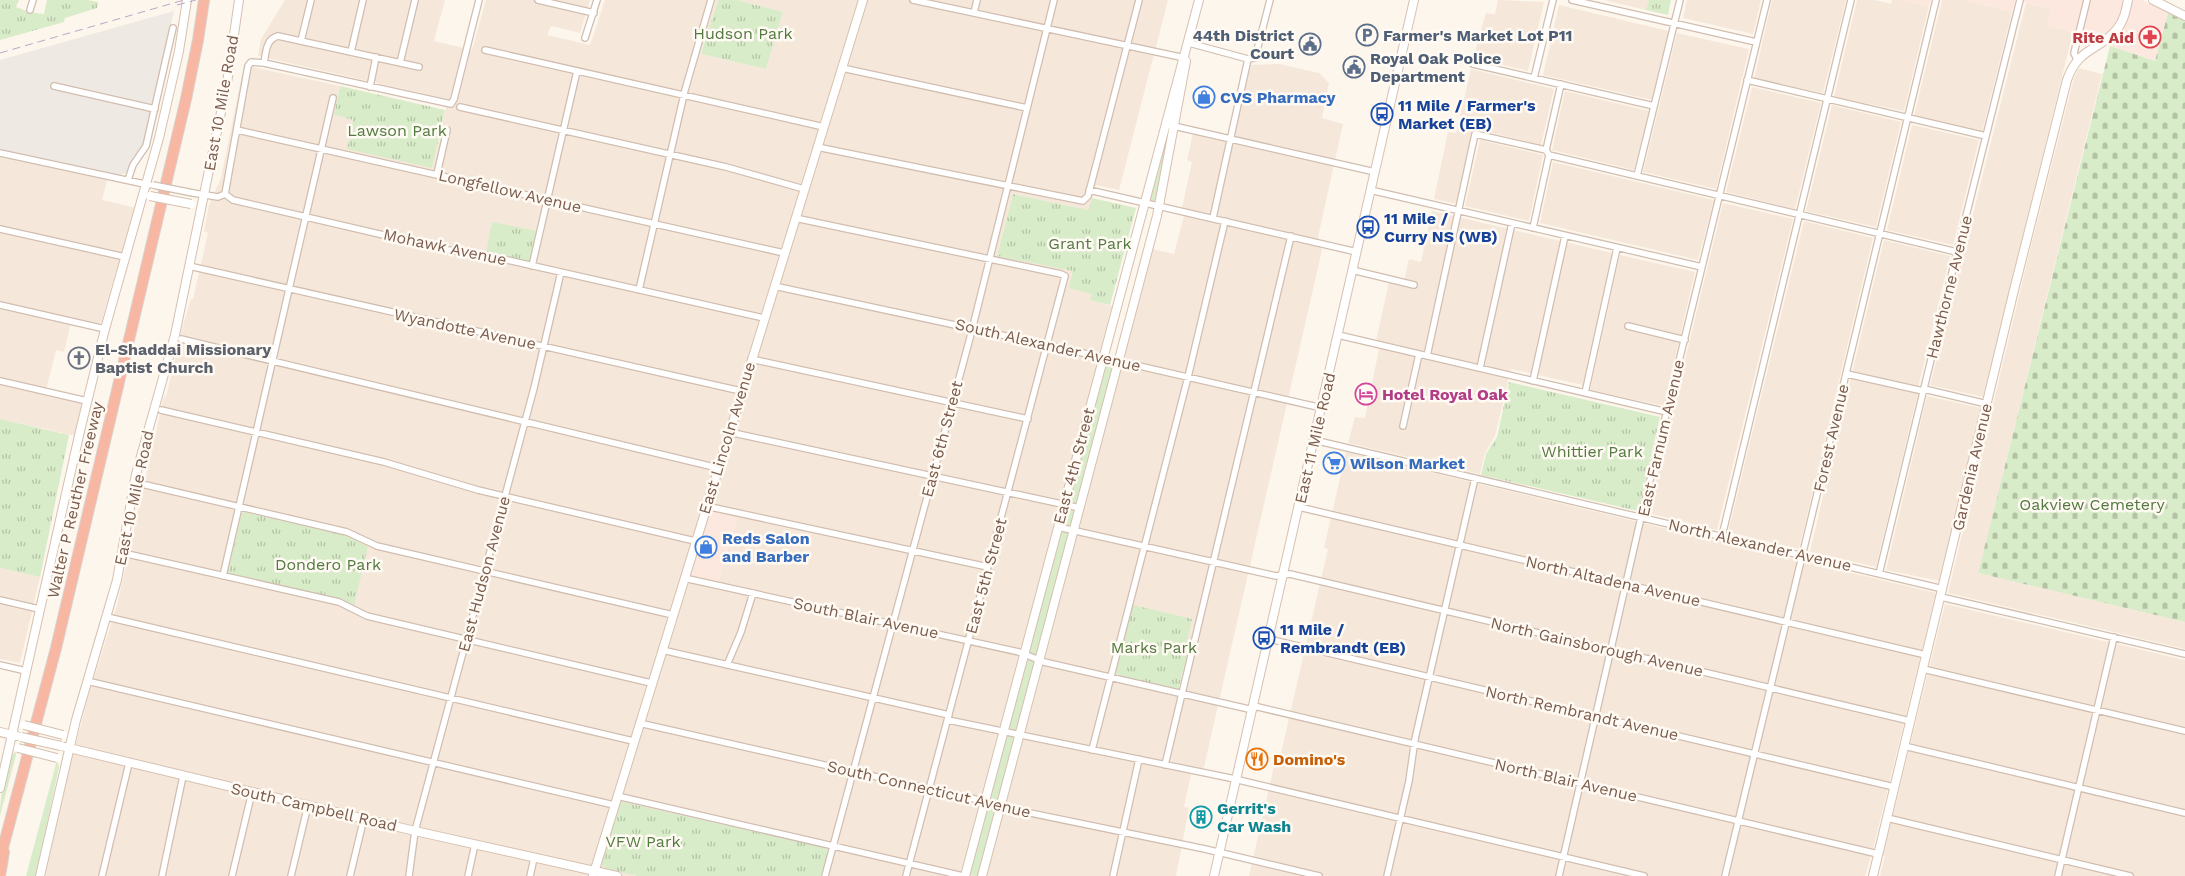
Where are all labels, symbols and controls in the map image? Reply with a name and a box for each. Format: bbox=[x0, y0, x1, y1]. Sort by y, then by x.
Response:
parking icon: Farmer's Market Lot P11 bbox=[1355, 23, 1379, 47]
park label: Hudson Park bbox=[693, 24, 793, 43]
pharmacy icon: Rite Aid bbox=[2138, 25, 2162, 49]
place label: 44th District Court bbox=[1192, 26, 1294, 63]
place label: Farmer's Market Lot P11 bbox=[1383, 26, 1572, 45]
place label: Rite Aid bbox=[2072, 28, 2134, 47]
public building icon: 44th District Court bbox=[1298, 32, 1322, 56]
street label: East 10 Mile Road bbox=[200, 34, 242, 172]
place label: Royal Oak Police Department bbox=[1370, 49, 1501, 86]
public building icon: Royal Oak Police Department bbox=[1342, 55, 1366, 79]
shop icon: CVS Pharmacy bbox=[1192, 85, 1216, 109]
place label: CVS Pharmacy bbox=[1220, 88, 1337, 107]
place label: 11 Mile / Farmer's Market (EB) bbox=[1398, 96, 1536, 133]
bus stop icon: 11 Mile / Farmer's Market (EB) bbox=[1370, 102, 1394, 126]
park label: Lawson Park bbox=[347, 121, 447, 140]
street label: Longfellow Avenue bbox=[437, 165, 583, 217]
place label: 11 Mile / Curry NS (WB) bbox=[1384, 209, 1498, 246]
street label: Hawthorne Avenue bbox=[1922, 213, 1976, 361]
bus stop icon: 11 Mile / Curry NS (WB) bbox=[1356, 215, 1380, 239]
street label: Mohawk Avenue bbox=[382, 225, 508, 269]
park label: Grant Park bbox=[1048, 234, 1132, 253]
street label: Wyandotte Avenue bbox=[392, 305, 538, 353]
street label: South Alexander Avenue bbox=[953, 314, 1143, 376]
place label: El-Shaddai Missionary Baptist Church bbox=[95, 340, 272, 377]
church icon: El-Shaddai Missionary Baptist Church bbox=[67, 346, 91, 370]
street label: East Farnum Avenue bbox=[1634, 358, 1688, 518]
street label: East Lincoln Avenue bbox=[695, 360, 759, 516]
street label: East 11 Mile Road bbox=[1291, 371, 1339, 505]
street label: East 6th Street bbox=[917, 378, 967, 499]
hotel icon: Hotel Royal Oak bbox=[1354, 382, 1378, 406]
street label: Forest Avenue bbox=[1809, 382, 1853, 494]
place label: Hotel Royal Oak bbox=[1382, 385, 1508, 404]
street label: Walter P Reuther Freeway bbox=[43, 399, 107, 600]
street label: Gardenia Avenue bbox=[1948, 401, 1996, 533]
street label: East 4th Street bbox=[1049, 405, 1099, 526]
street label: East 10 Mile Road bbox=[110, 429, 158, 567]
park label: Whittier Park bbox=[1541, 442, 1643, 461]
supermarket icon: Wilson Market bbox=[1322, 451, 1346, 475]
place label: Wilson Market bbox=[1350, 454, 1465, 473]
street label: East Hudson Avenue bbox=[454, 494, 514, 654]
park label: Oakview Cemetery bbox=[2019, 495, 2165, 514]
street label: North Alexander Avenue bbox=[1667, 515, 1853, 575]
street label: East 5th Street bbox=[961, 516, 1011, 636]
place label: Reds Salon and Barber bbox=[722, 529, 810, 566]
shop icon: Reds Salon and Barber bbox=[694, 535, 718, 559]
street label: North Altadena Avenue bbox=[1524, 552, 1702, 610]
park label: Dondero Park bbox=[275, 555, 381, 574]
street label: South Blair Avenue bbox=[792, 593, 940, 643]
street label: North Gainsborough Avenue bbox=[1489, 613, 1705, 681]
place label: 11 Mile / Rembrandt (EB) bbox=[1280, 620, 1406, 657]
bus stop icon: 11 Mile / Rembrandt (EB) bbox=[1252, 626, 1276, 650]
park label: Marks Park bbox=[1111, 638, 1197, 657]
street label: North Rembrandt Avenue bbox=[1484, 682, 1680, 744]
restaurant icon: Domino's bbox=[1245, 747, 1269, 771]
place label: Domino's bbox=[1273, 750, 1346, 769]
street label: North Blair Avenue bbox=[1493, 754, 1639, 806]
street label: South Connecticut Avenue bbox=[825, 756, 1033, 822]
street label: South Campbell Road bbox=[229, 779, 399, 835]
place label: Gerrit's Car Wash bbox=[1217, 799, 1291, 836]
building icon: Gerrit's Car Wash bbox=[1189, 805, 1213, 829]
park label: VFW Park bbox=[606, 832, 681, 851]

